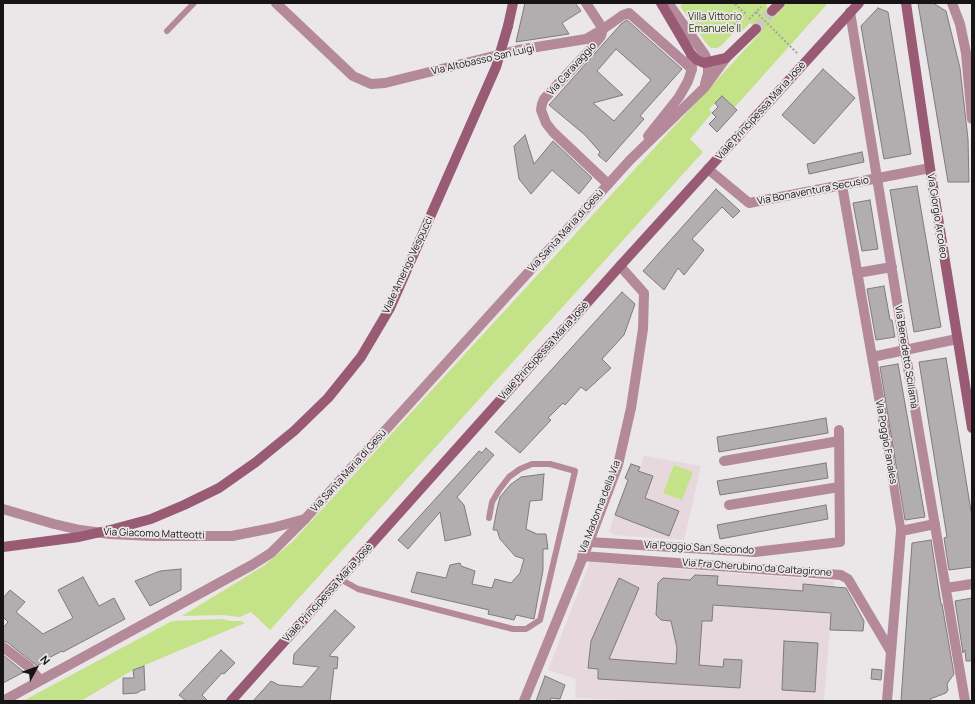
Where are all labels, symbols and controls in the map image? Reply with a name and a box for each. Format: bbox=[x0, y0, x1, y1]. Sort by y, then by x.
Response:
park label: Villa Vittorio Emanuele II bbox=[688, 11, 742, 34]
street label: Via Caravaggio bbox=[545, 40, 599, 98]
street label: Via Altobasso San Luigi bbox=[430, 42, 536, 78]
street label: Viale Principessa Maria Josè bbox=[714, 59, 808, 163]
street label: Via Giorgio Arcoleo bbox=[924, 173, 950, 259]
street label: Via Bonaventura Secusio bbox=[756, 174, 870, 208]
street label: Via Santa Maria di Gesù bbox=[526, 187, 606, 275]
street label: Viale Amerigo Vespucci bbox=[380, 215, 436, 315]
street label: Viale Principessa Maria Josè bbox=[497, 299, 591, 403]
street label: Via Benedetto Scillamà bbox=[892, 304, 920, 410]
street label: Via Poggio Fanales bbox=[873, 399, 899, 485]
street label: Via Santa Maria di Gesù bbox=[309, 427, 389, 515]
street label: Via Madonna della Via bbox=[577, 459, 623, 555]
street label: Via Giacomo Matteotti bbox=[103, 526, 205, 542]
street label: Via Poggio San Secondo bbox=[644, 539, 754, 557]
street label: Viale Principessa Maria Josè bbox=[281, 541, 375, 645]
street label: Via Fra Cherubino da Caltagirone bbox=[682, 557, 832, 579]
north arrow bbox=[16, 648, 56, 688]
text: N bbox=[37, 652, 54, 668]

